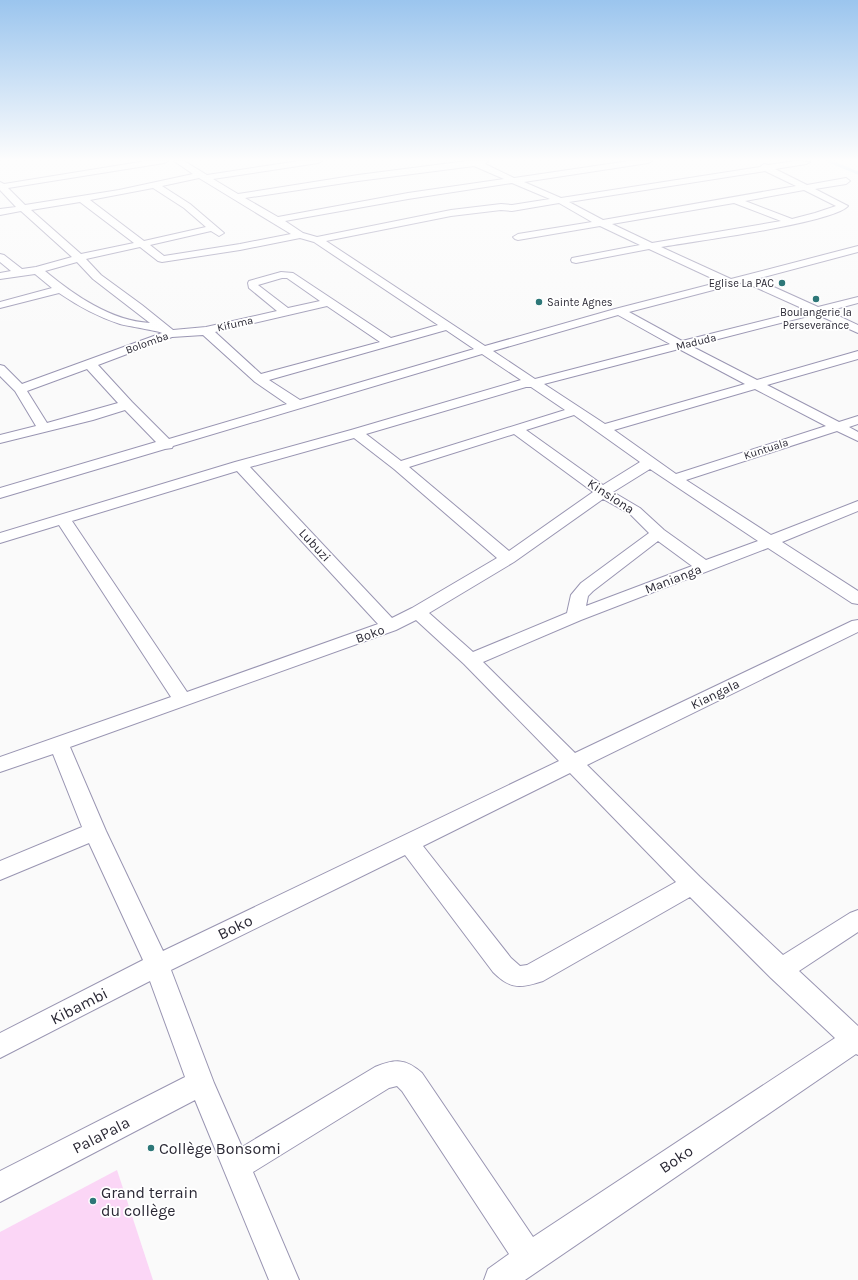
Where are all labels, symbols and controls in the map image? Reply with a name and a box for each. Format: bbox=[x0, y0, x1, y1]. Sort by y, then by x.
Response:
place label: Eglise La PAC bbox=[709, 277, 774, 290]
marker: Eglise La PAC bbox=[777, 278, 787, 288]
marker: Boulangerie la Perseverance bbox=[811, 294, 821, 304]
place label: Sainte Agnes bbox=[547, 296, 613, 309]
marker: Sainte Agnes bbox=[534, 297, 544, 307]
place label: Boulangerie la Perseverance bbox=[780, 306, 852, 332]
street label: Kifuma bbox=[216, 314, 254, 334]
street label: Bolomba bbox=[124, 329, 170, 357]
street label: Maduda bbox=[674, 331, 718, 353]
street label: Kuntuala bbox=[742, 436, 790, 462]
street label: Kinsiona bbox=[585, 475, 637, 517]
street label: Lubuzi bbox=[296, 525, 334, 565]
street label: Manianga bbox=[643, 561, 703, 597]
street label: Boko bbox=[354, 622, 386, 646]
street label: Kiangala bbox=[688, 676, 742, 712]
street label: Boko bbox=[214, 910, 256, 944]
street label: Kibambi bbox=[47, 983, 111, 1029]
street label: PalaPala bbox=[69, 1112, 133, 1158]
place label: Collège Bonsomi bbox=[159, 1139, 281, 1158]
street label: Boko bbox=[656, 1141, 696, 1177]
marker: Collège Bonsomi bbox=[146, 1143, 156, 1153]
place label: Grand terrain du collège bbox=[101, 1183, 198, 1220]
marker: Grand terrain du collège bbox=[88, 1196, 98, 1206]

